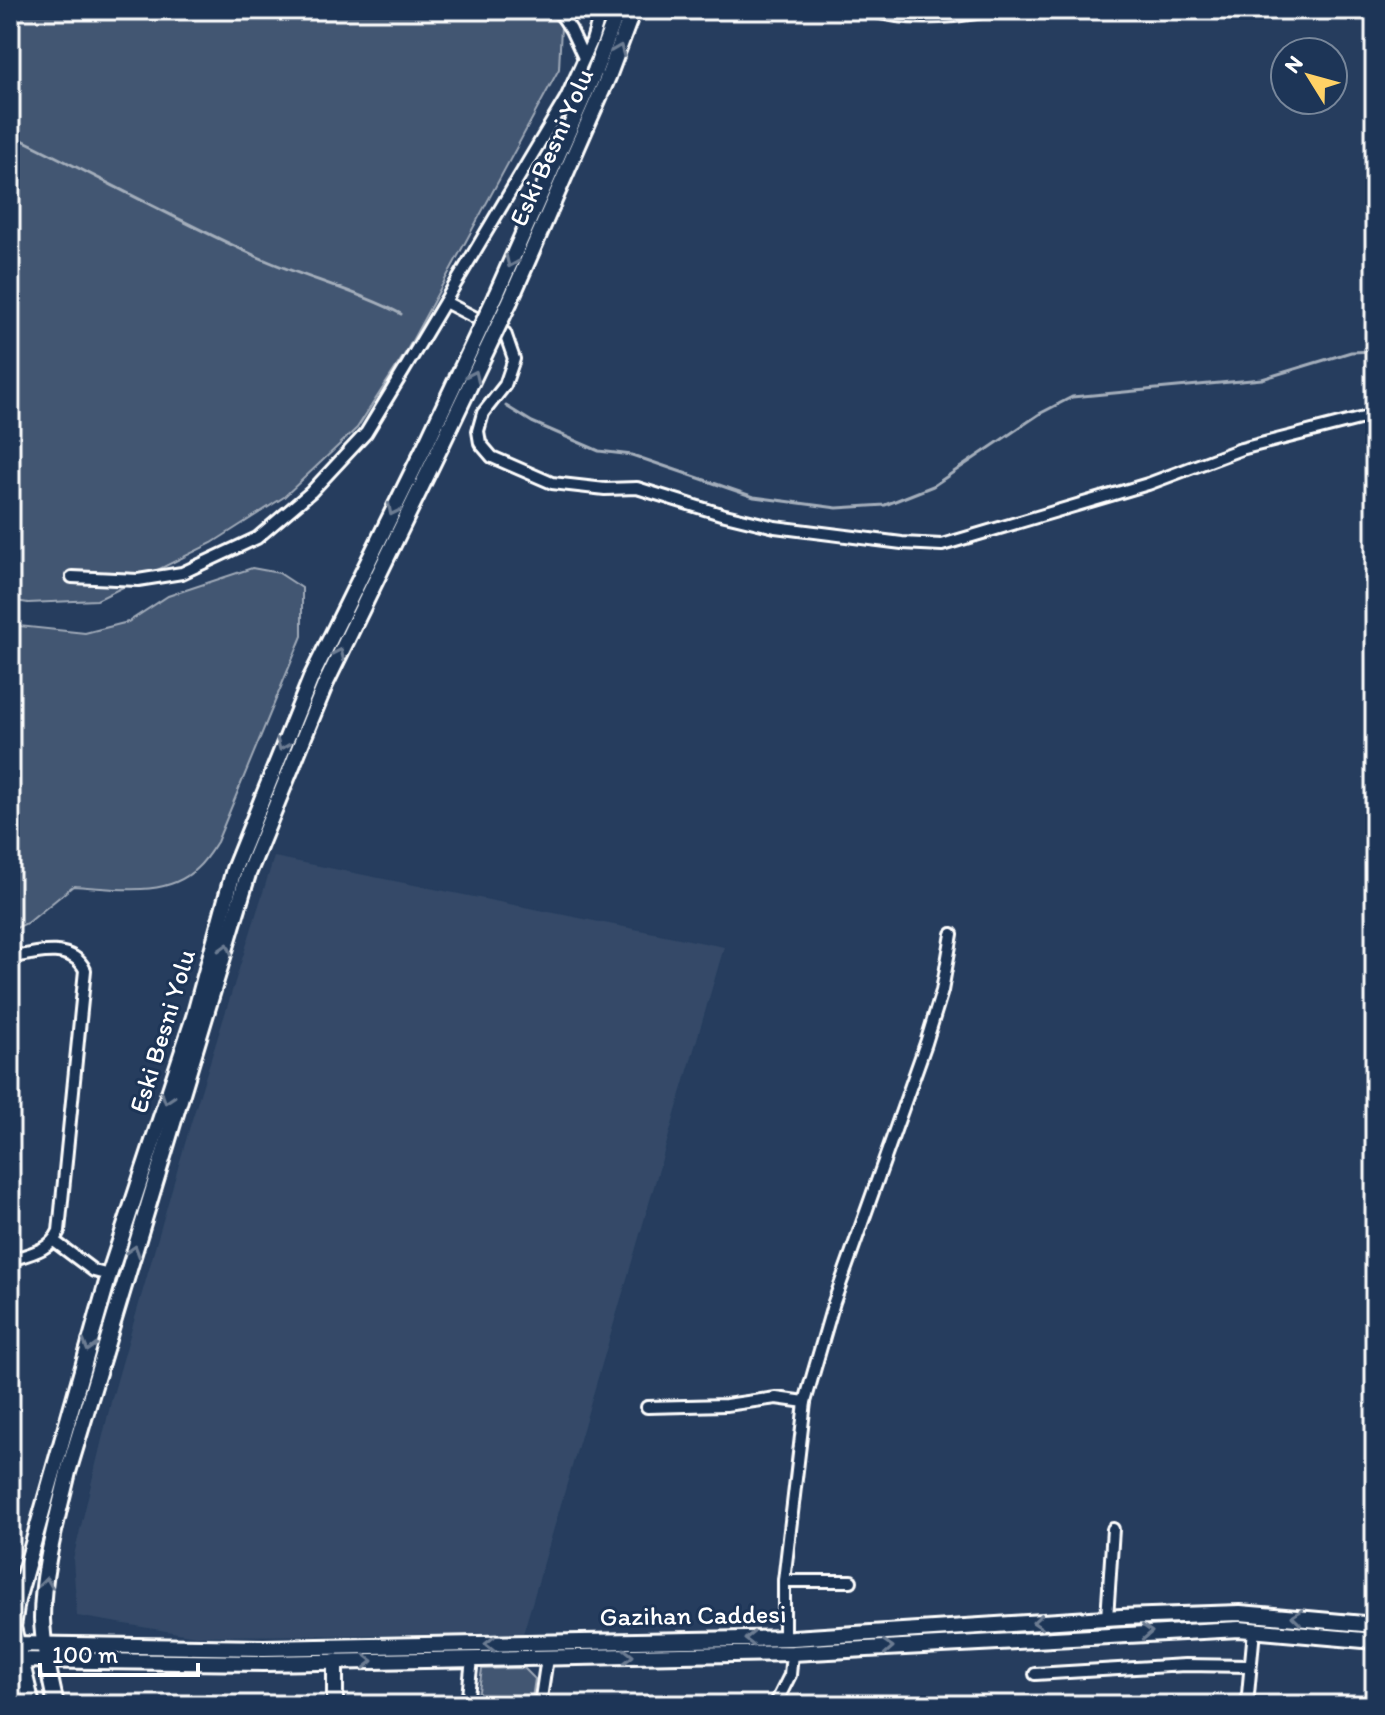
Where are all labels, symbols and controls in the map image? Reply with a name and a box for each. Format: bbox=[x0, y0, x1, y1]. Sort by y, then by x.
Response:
north arrow bbox=[1269, 36, 1349, 116]
one-way arrow bbox=[609, 44, 626, 58]
text: N bbox=[1278, 50, 1309, 78]
street label: Eski Besni Yolu bbox=[502, 63, 600, 231]
one-way arrow bbox=[504, 254, 520, 268]
one-way arrow bbox=[464, 370, 480, 384]
one-way arrow bbox=[387, 501, 403, 516]
one-way arrow bbox=[329, 648, 345, 662]
one-way arrow bbox=[276, 737, 292, 751]
one-way arrow bbox=[217, 942, 234, 956]
street label: Eski Besni Yolu bbox=[122, 945, 202, 1117]
one-way arrow bbox=[161, 1091, 177, 1105]
one-way arrow bbox=[125, 1244, 141, 1258]
one-way arrow bbox=[82, 1339, 98, 1353]
one-way arrow bbox=[37, 1576, 54, 1589]
street label: Gazihan Caddesi bbox=[599, 1597, 787, 1633]
one-way arrow bbox=[1290, 1609, 1303, 1626]
one-way arrow bbox=[1031, 1614, 1044, 1631]
one-way arrow bbox=[1141, 1624, 1154, 1641]
scale bar bbox=[40, 1627, 198, 1677]
one-way arrow bbox=[743, 1630, 756, 1647]
one-way arrow bbox=[483, 1635, 496, 1653]
one-way arrow bbox=[882, 1639, 895, 1656]
text: 100 m bbox=[52, 1640, 118, 1669]
one-way arrow bbox=[622, 1647, 635, 1665]
one-way arrow bbox=[362, 1652, 375, 1669]

